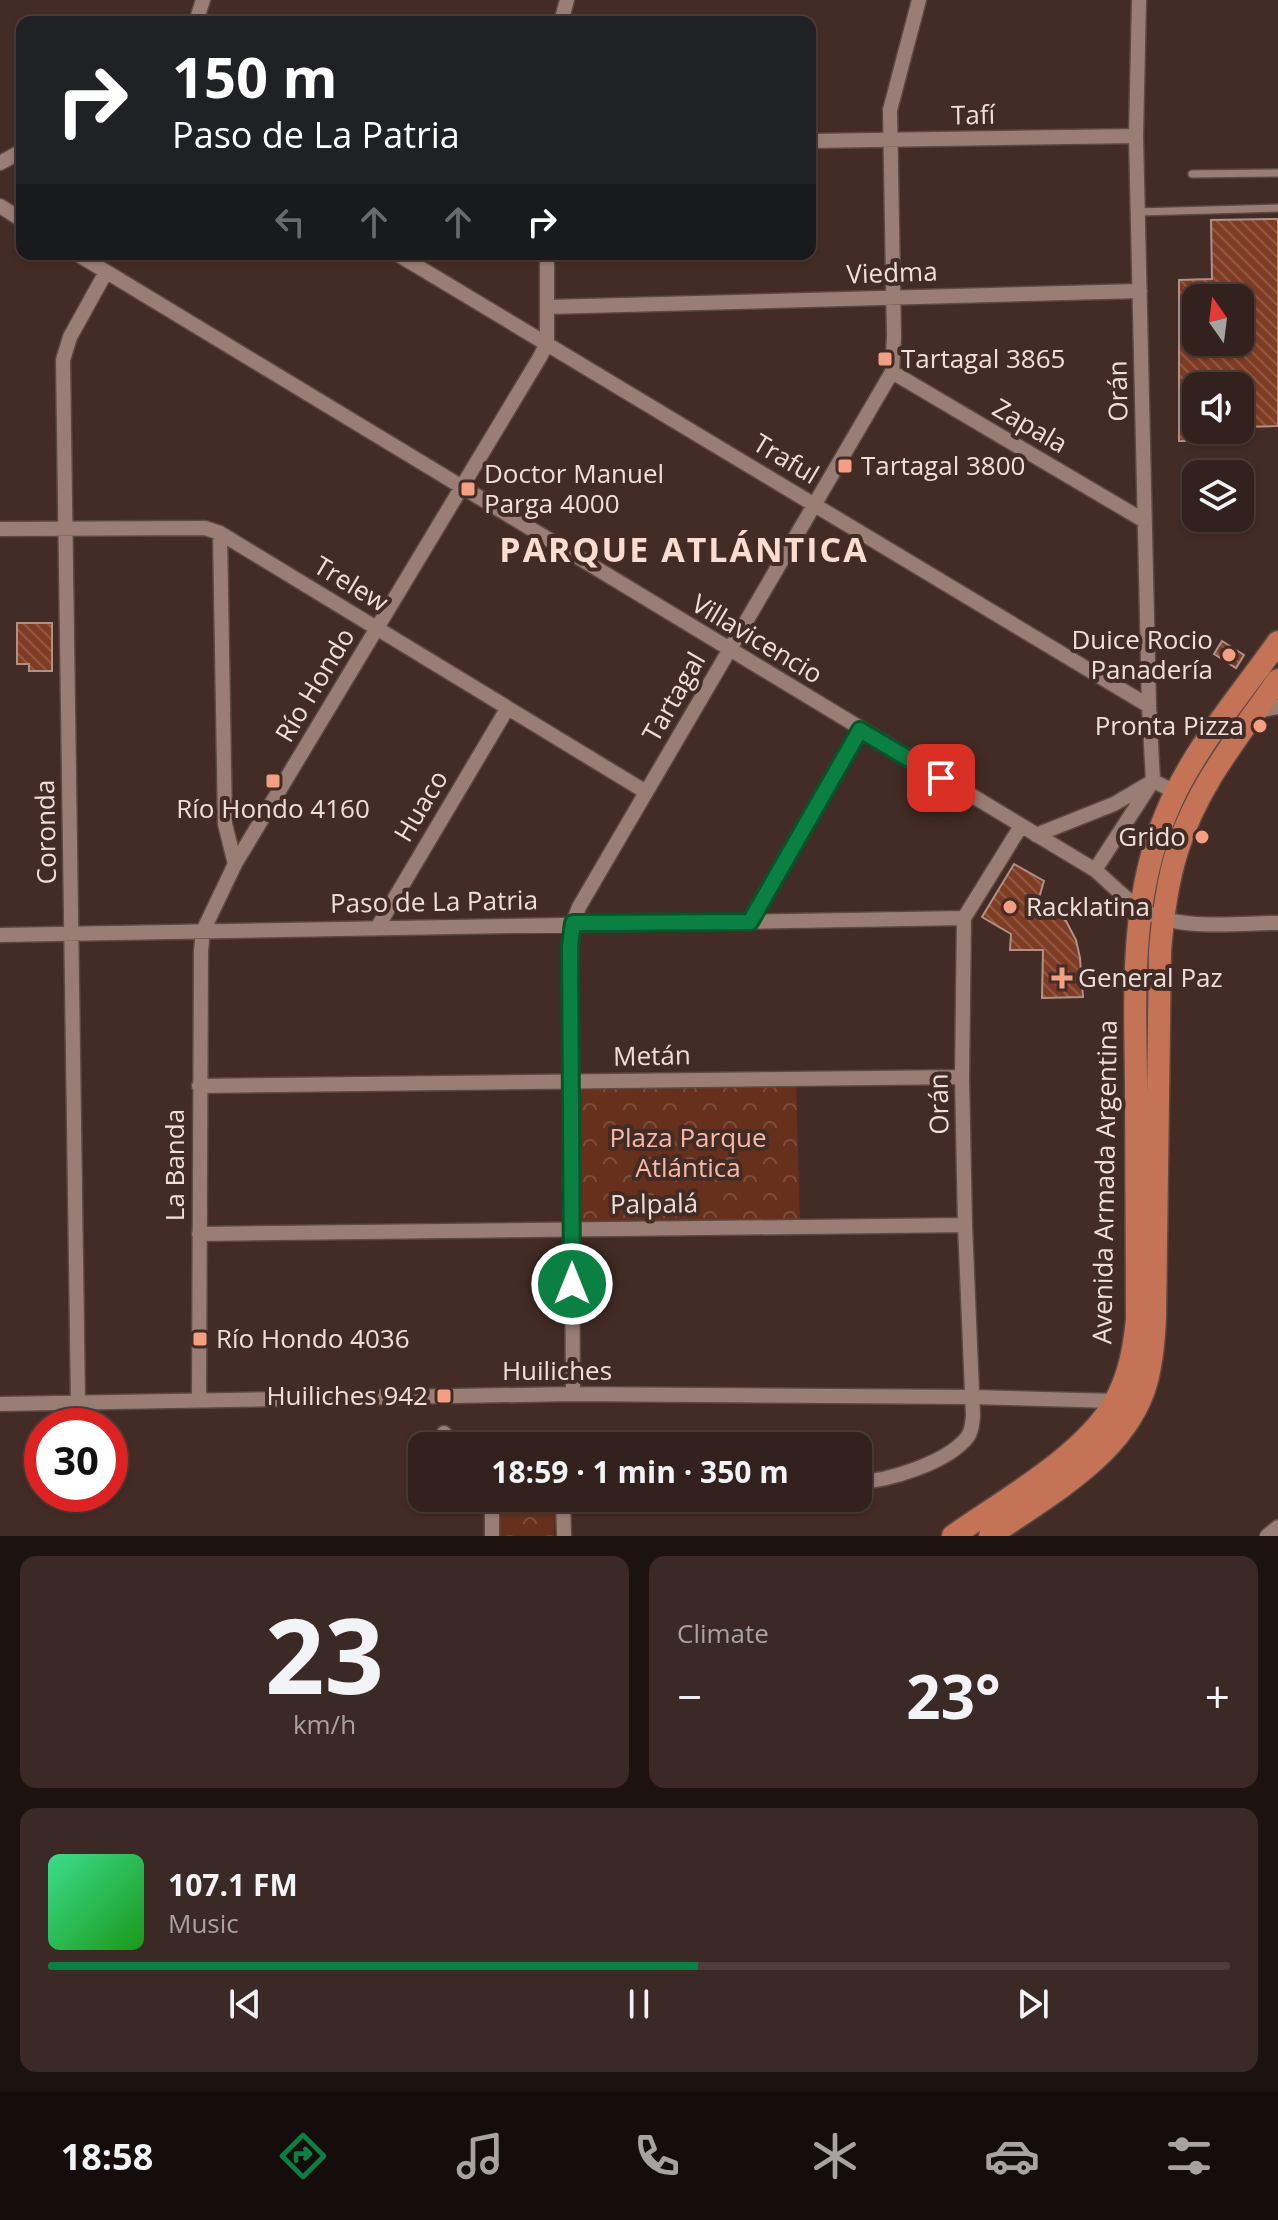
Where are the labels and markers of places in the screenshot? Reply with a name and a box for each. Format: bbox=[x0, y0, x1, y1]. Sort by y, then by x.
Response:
place label: Tartagal 3865 bbox=[901, 340, 1065, 376]
marker: Tartagal 3865 bbox=[876, 350, 894, 368]
place label: Tartagal 3800 bbox=[861, 447, 1025, 483]
place label: Doctor Manuel Parga 4000 bbox=[484, 455, 664, 521]
marker: Tartagal 3800 bbox=[836, 457, 854, 475]
marker: Doctor Manuel Parga 4000 bbox=[459, 480, 477, 498]
place label: Duice Rocio Panadería bbox=[1071, 621, 1213, 687]
marker: Duice Rocio Panadería bbox=[1220, 646, 1238, 664]
place label: Pronta Pizza bbox=[1095, 707, 1244, 743]
marker: Pronta Pizza bbox=[1251, 717, 1269, 735]
pin bbox=[907, 744, 975, 812]
marker: Río Hondo 4160 bbox=[264, 772, 282, 790]
place label: Río Hondo 4160 bbox=[176, 790, 370, 826]
place label: Grido bbox=[1118, 818, 1186, 854]
marker: Grido bbox=[1193, 828, 1211, 846]
place label: Racklatina bbox=[1026, 888, 1150, 924]
marker: Racklatina bbox=[1001, 898, 1019, 916]
place label: General Paz bbox=[1078, 959, 1223, 995]
marker: General Paz bbox=[1053, 969, 1071, 987]
place label: Río Hondo 4036 bbox=[216, 1320, 410, 1356]
marker: Río Hondo 4036 bbox=[191, 1330, 209, 1348]
place label: Huiliches 942 bbox=[266, 1377, 428, 1413]
marker: Huiliches 942 bbox=[435, 1387, 453, 1405]

